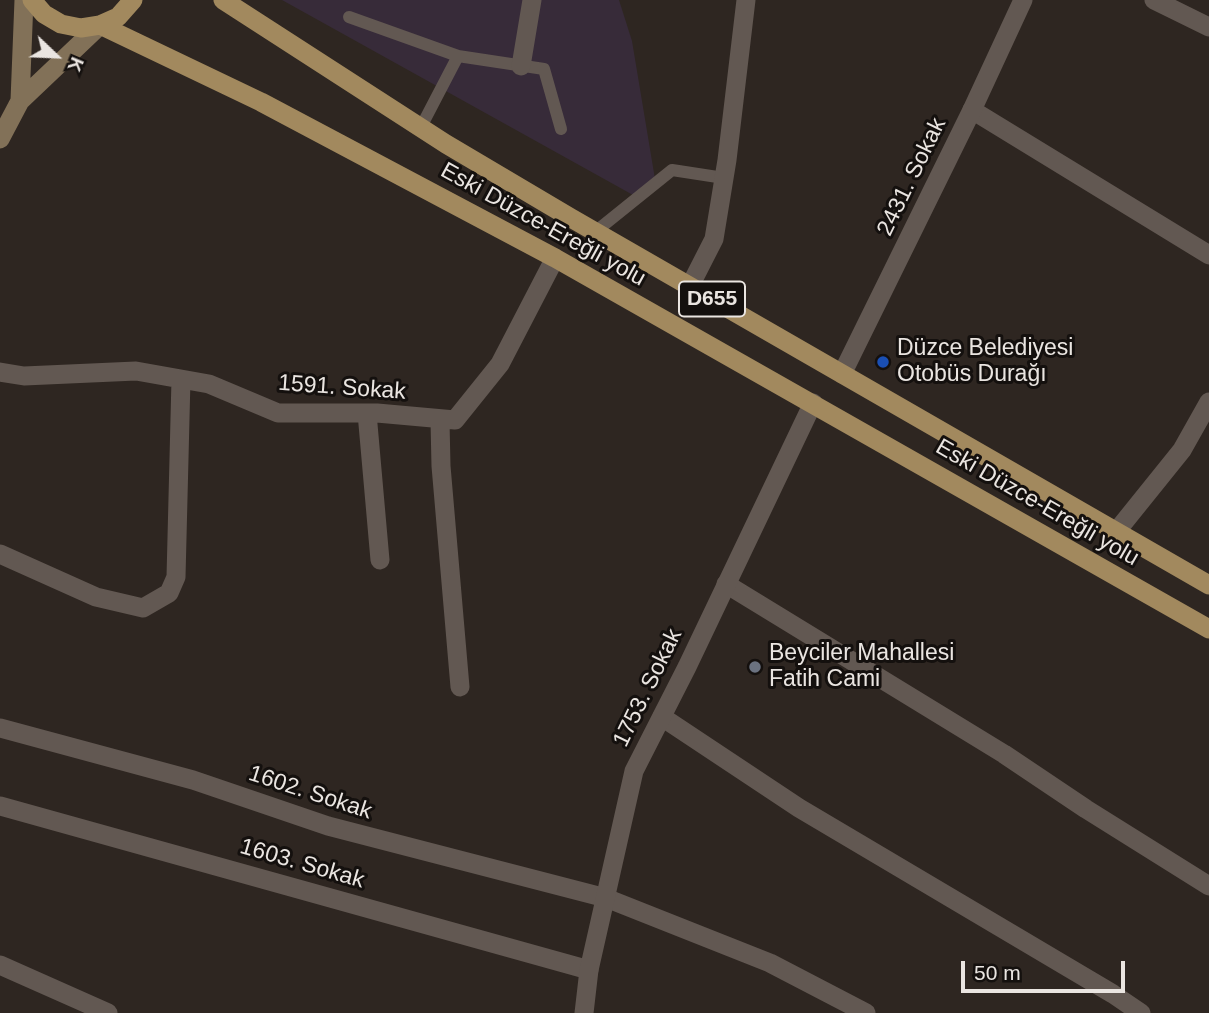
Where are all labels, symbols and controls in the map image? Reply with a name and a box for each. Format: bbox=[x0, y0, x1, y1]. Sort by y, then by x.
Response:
north arrow bbox=[21, 21, 91, 91]
text: K bbox=[63, 54, 88, 75]
street label: 2431. Sokak bbox=[872, 113, 952, 241]
street label: Eski Düzce-Ereğli yolu bbox=[436, 157, 650, 293]
road number: D655 bbox=[679, 282, 745, 316]
place label: Düzce Belediyesi Otobüs Durağı bbox=[897, 335, 1073, 389]
marker: Düzce Belediyesi Otobüs Durağı bbox=[875, 354, 891, 370]
street label: 1591. Sokak bbox=[277, 370, 407, 406]
street label: Eski Düzce-Ereğli yolu bbox=[930, 434, 1144, 572]
street label: 1753. Sokak bbox=[608, 624, 688, 752]
place label: Beyciler Mahallesi Fatih Cami bbox=[769, 640, 954, 694]
marker: Beyciler Mahallesi Fatih Cami bbox=[747, 659, 763, 675]
street label: 1602. Sokak bbox=[245, 760, 375, 826]
street label: 1603. Sokak bbox=[237, 833, 367, 895]
scale bar bbox=[964, 946, 1128, 990]
text: 50 m bbox=[974, 961, 1021, 984]

